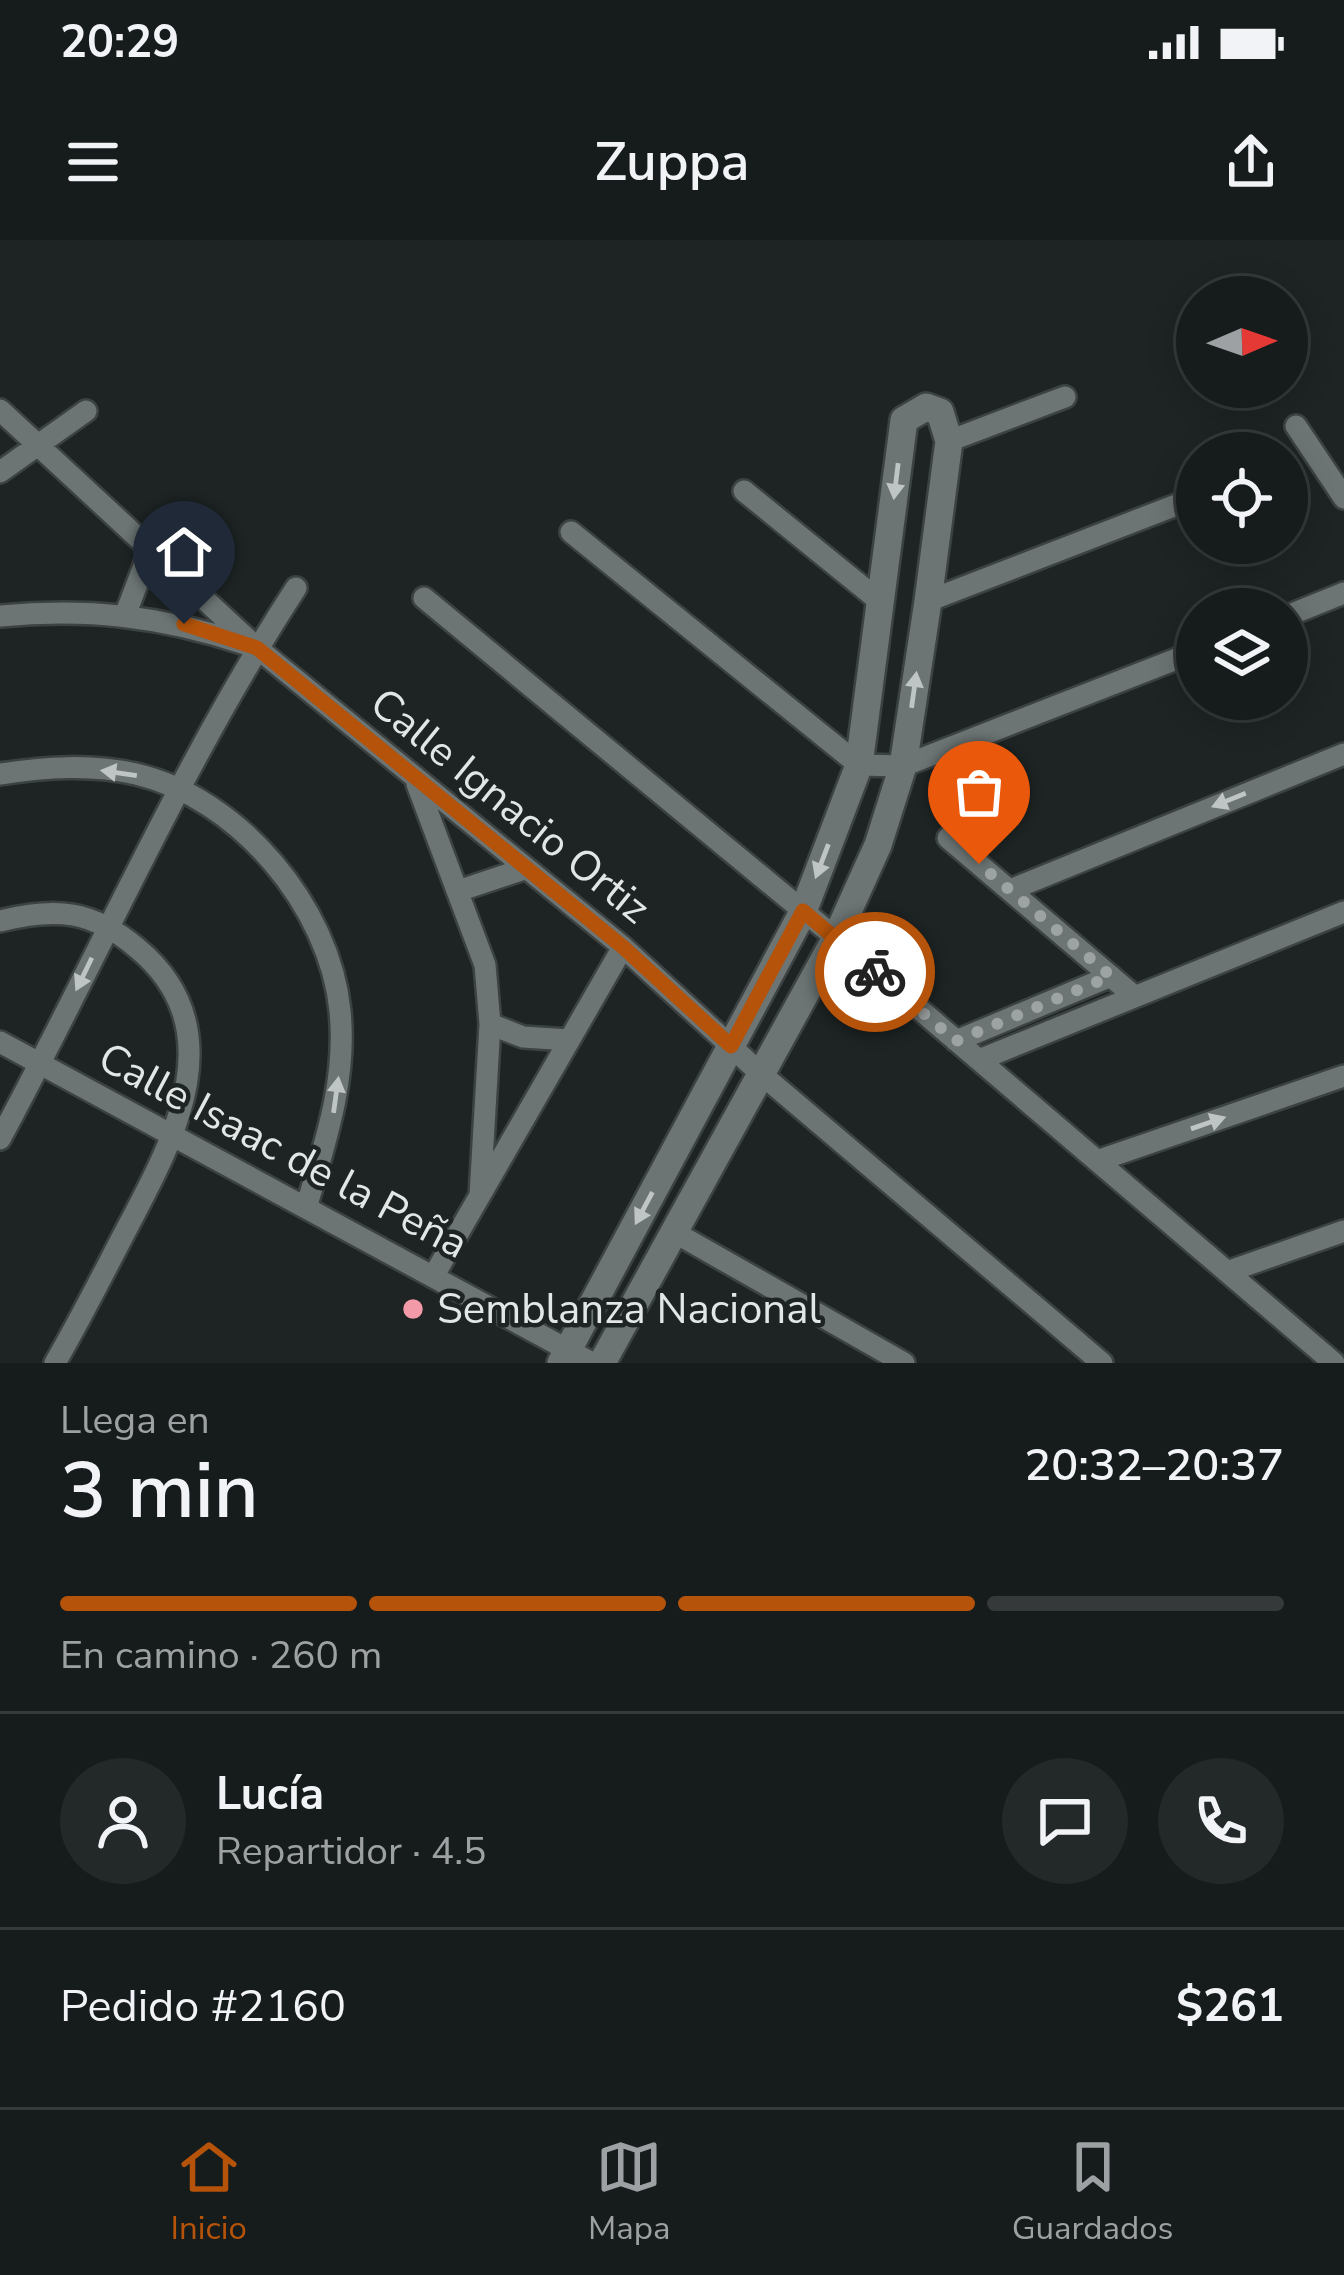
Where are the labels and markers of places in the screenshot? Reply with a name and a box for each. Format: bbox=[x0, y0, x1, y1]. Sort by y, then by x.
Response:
pin bbox=[133, 501, 235, 624]
pin bbox=[928, 741, 1030, 864]
place label: Semblanza Nacional bbox=[437, 1281, 821, 1338]
marker: Semblanza Nacional bbox=[400, 1296, 426, 1322]

